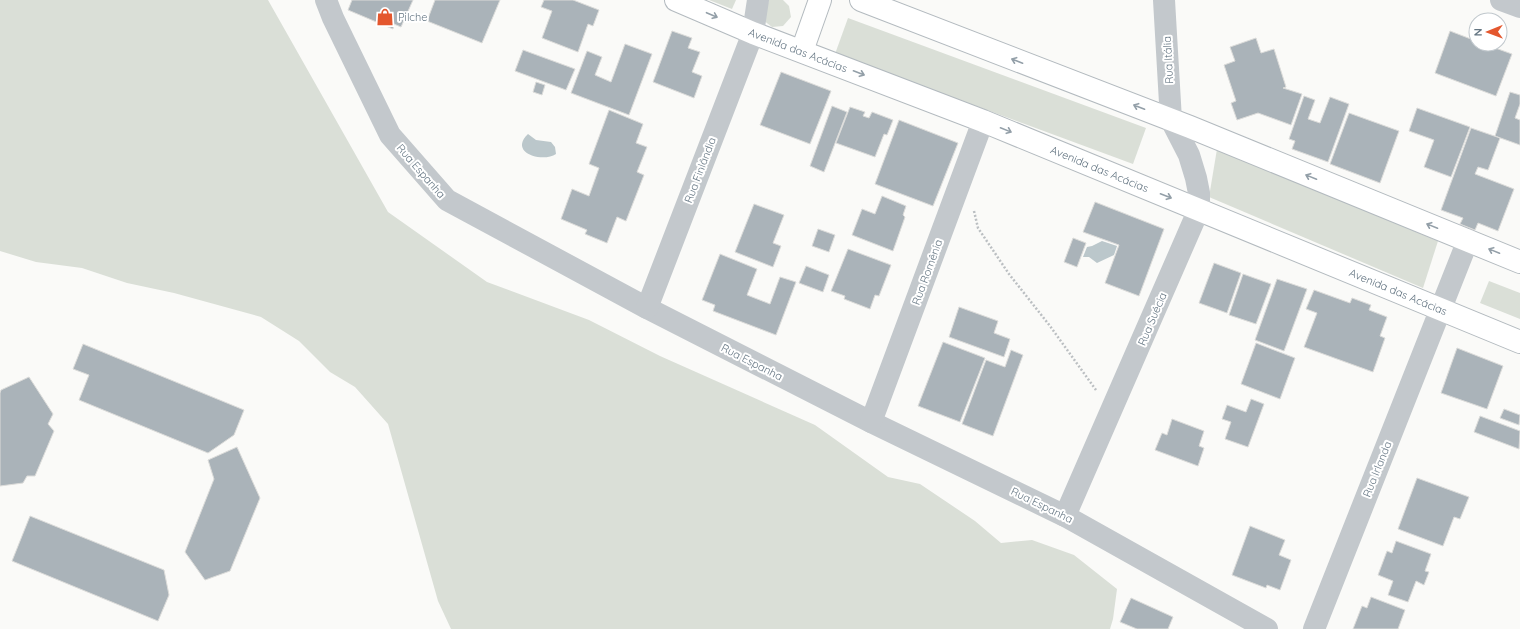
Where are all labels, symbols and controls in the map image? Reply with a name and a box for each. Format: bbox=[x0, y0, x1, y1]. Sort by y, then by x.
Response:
shop icon: Pilche bbox=[375, 7, 395, 27]
place label: Pilche bbox=[398, 10, 428, 24]
one-way arrow bbox=[706, 12, 718, 19]
north arrow bbox=[1468, 12, 1508, 52]
street label: Avenida das Acácias bbox=[746, 25, 849, 75]
text: N bbox=[1471, 28, 1485, 36]
street label: Rua Itália bbox=[1160, 36, 1176, 84]
one-way arrow bbox=[1012, 57, 1024, 65]
one-way arrow bbox=[853, 69, 865, 77]
one-way arrow bbox=[1133, 103, 1145, 111]
one-way arrow bbox=[1000, 127, 1012, 135]
street label: Rua Finlândia bbox=[681, 135, 719, 205]
street label: Rua Espanha bbox=[394, 141, 448, 201]
street label: Avenida das Acácias bbox=[1048, 143, 1151, 195]
one-way arrow bbox=[1306, 172, 1318, 180]
one-way arrow bbox=[1159, 192, 1171, 200]
one-way arrow bbox=[1426, 221, 1438, 229]
street label: Rua Romênia bbox=[909, 237, 945, 307]
one-way arrow bbox=[1488, 247, 1500, 254]
street label: Avenida das Acácias bbox=[1347, 265, 1449, 318]
street label: Rua Suécia bbox=[1135, 290, 1169, 348]
street label: Rua Espanha bbox=[719, 341, 785, 383]
street label: Rua Irlanda bbox=[1359, 439, 1395, 499]
street label: Rua Espanha bbox=[1009, 484, 1075, 526]

